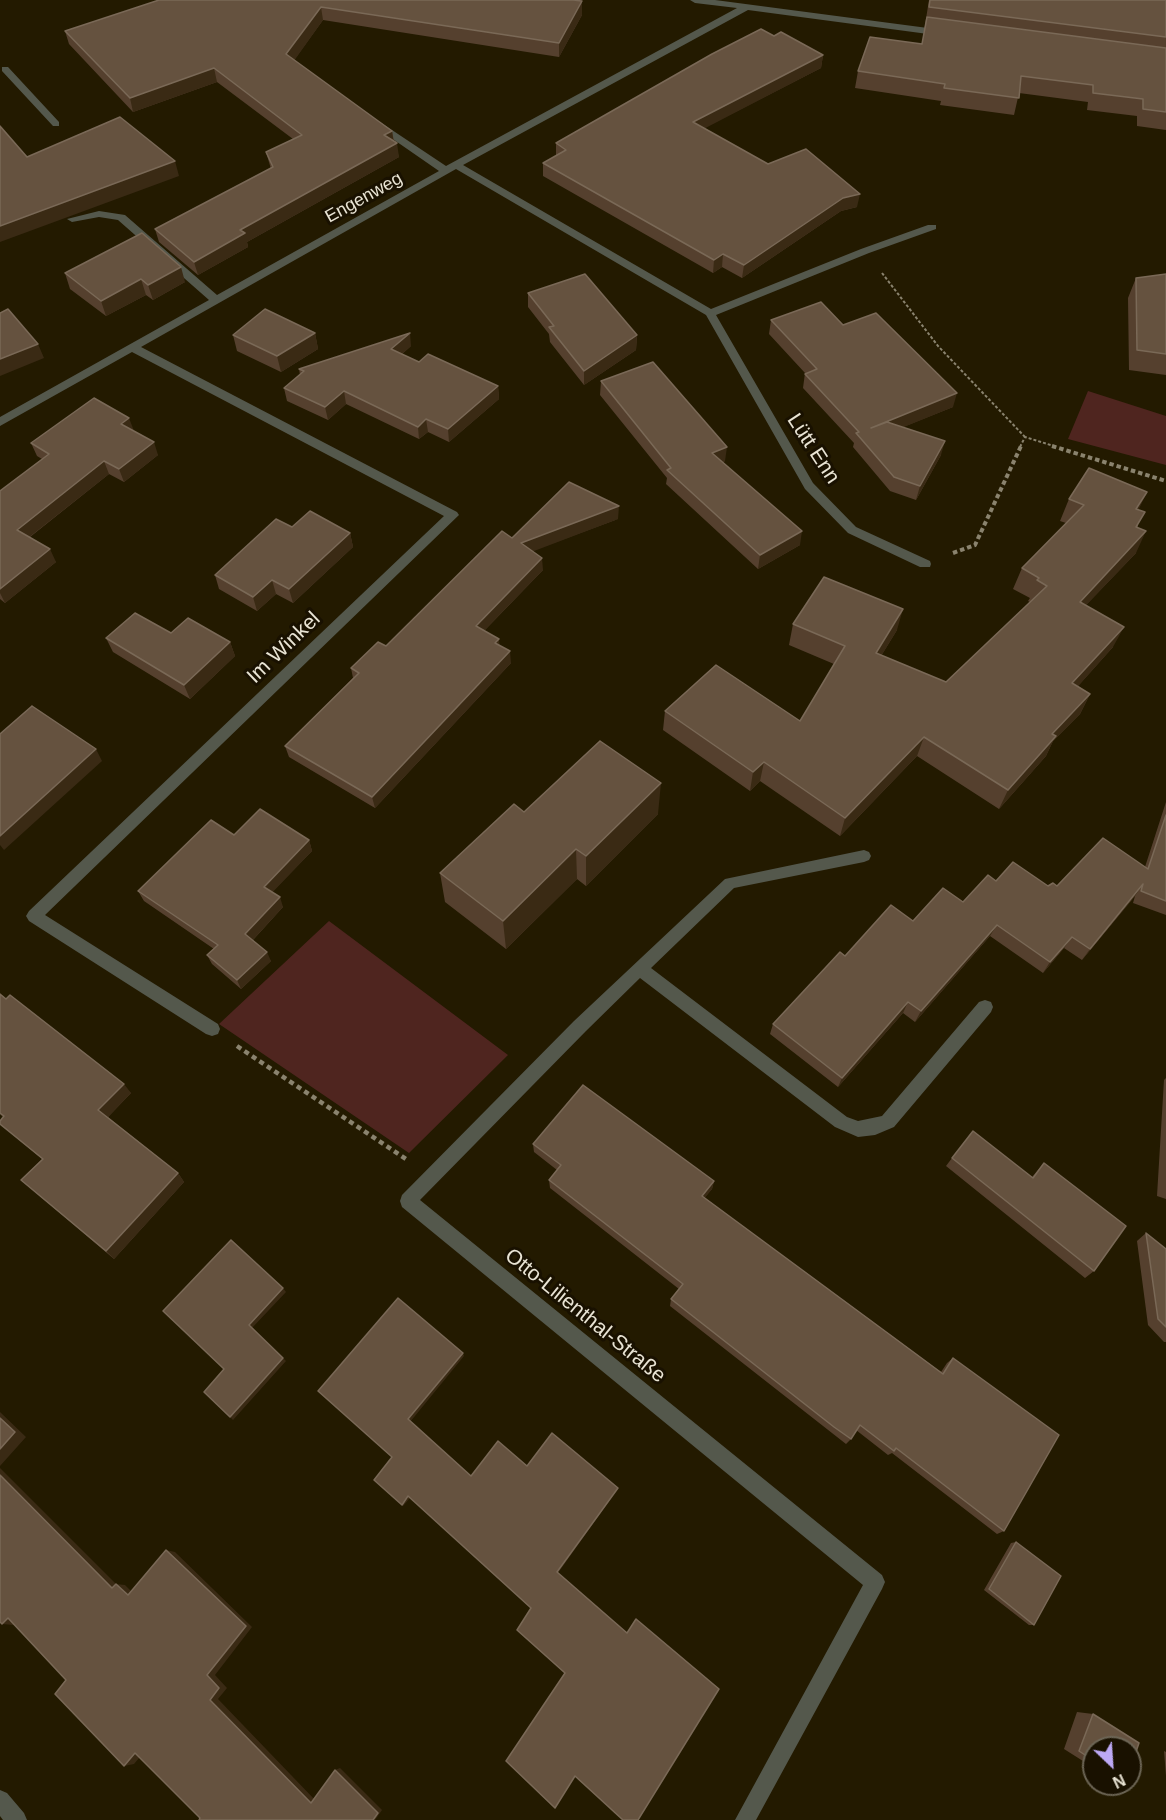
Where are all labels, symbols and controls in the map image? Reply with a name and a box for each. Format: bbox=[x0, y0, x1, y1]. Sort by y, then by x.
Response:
street label: Engenweg bbox=[322, 168, 406, 228]
street label: Lütt Enn bbox=[781, 409, 845, 489]
street label: Im Winkel bbox=[242, 607, 326, 689]
street label: Otto-Lilienthal-Straße bbox=[500, 1243, 670, 1389]
north arrow bbox=[1082, 1736, 1142, 1796]
text: N bbox=[1110, 1771, 1128, 1791]

